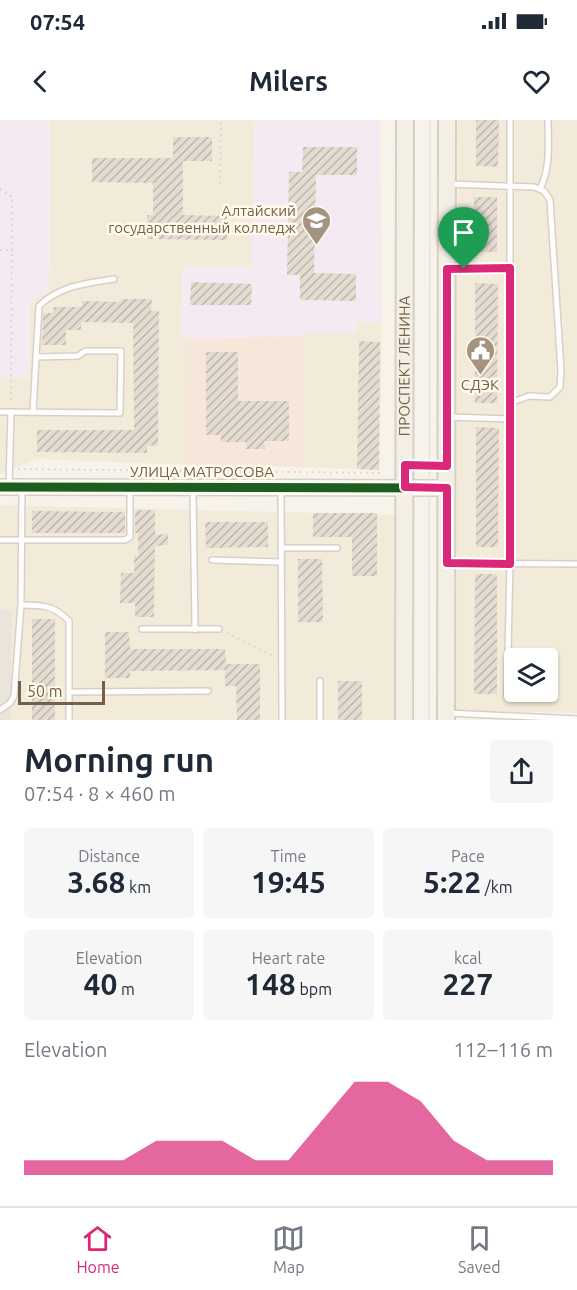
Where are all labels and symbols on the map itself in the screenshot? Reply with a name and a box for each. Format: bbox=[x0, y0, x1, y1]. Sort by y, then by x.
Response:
place label: Алтайский государственный колледж bbox=[108, 202, 296, 236]
school or university icon: Алтайский государственный колледж bbox=[301, 204, 333, 246]
pin bbox=[438, 207, 489, 269]
street label: ПРОСПЕКТ ЛЕНИНА bbox=[395, 296, 413, 436]
public building icon: СДЭК bbox=[464, 334, 496, 376]
place label: СДЭК bbox=[461, 376, 499, 393]
street label: УЛИЦА МАТРОСОВА bbox=[130, 463, 274, 480]
scale bar bbox=[18, 678, 105, 706]

